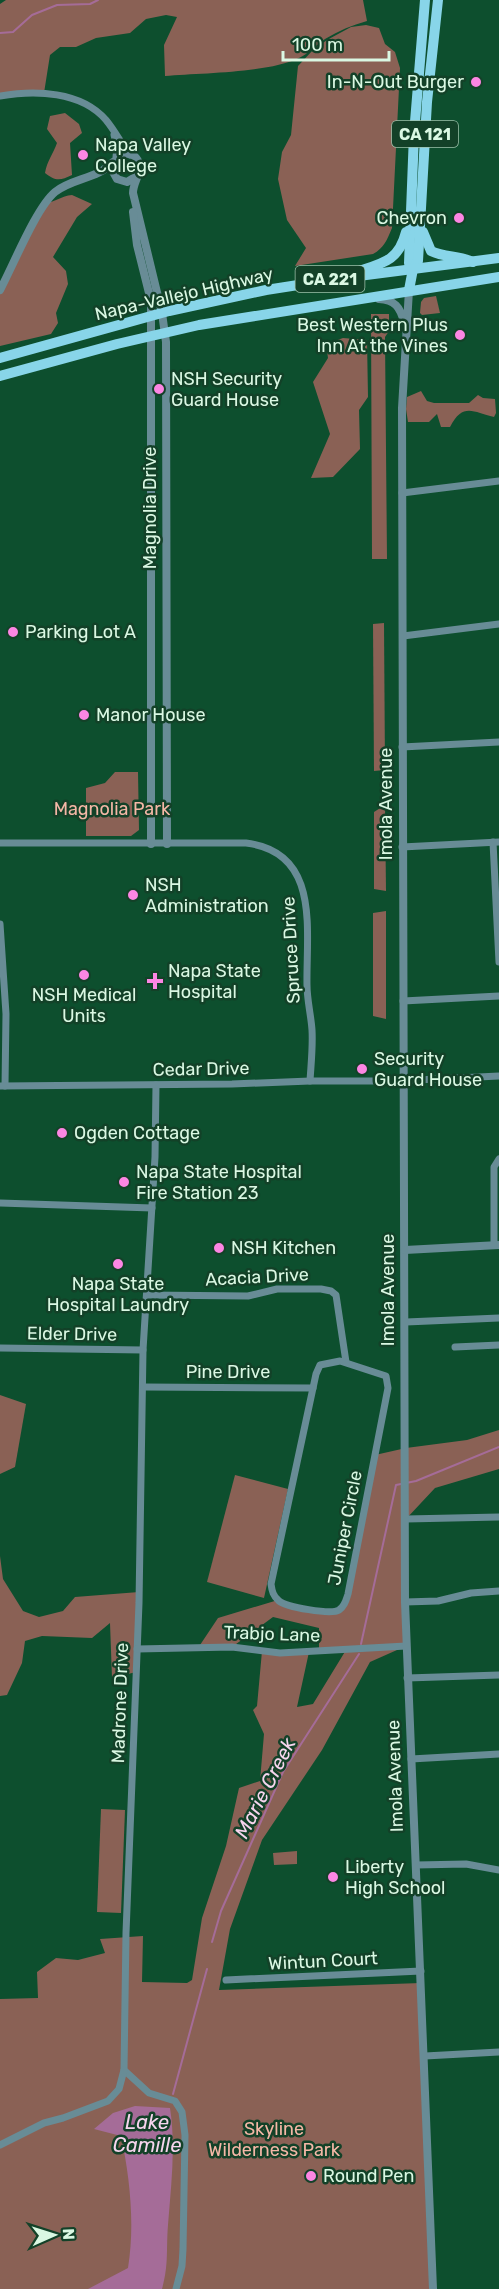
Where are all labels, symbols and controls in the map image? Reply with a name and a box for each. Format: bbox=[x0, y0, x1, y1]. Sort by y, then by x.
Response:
scale bar bbox=[283, 24, 390, 62]
text: 100 m bbox=[292, 34, 343, 56]
place label: In-N-Out Burger bbox=[327, 71, 464, 93]
marker: In-N-Out Burger bbox=[469, 75, 483, 89]
road number: CA 121 bbox=[392, 121, 458, 147]
place label: Napa Valley College bbox=[95, 134, 191, 177]
marker: Napa Valley College bbox=[76, 148, 90, 162]
place label: Chevron bbox=[376, 207, 447, 229]
marker: Chevron bbox=[452, 211, 466, 225]
street label: Napa-Vallejo Highway bbox=[93, 263, 275, 325]
road number: CA 221 bbox=[296, 266, 364, 292]
place label: Best Western Plus Inn At the Vines bbox=[297, 314, 448, 357]
marker: Best Western Plus Inn At the Vines bbox=[453, 328, 467, 342]
place label: NSH Security Guard House bbox=[171, 368, 282, 411]
marker: NSH Security Guard House bbox=[152, 382, 166, 396]
street label: Magnolia Drive bbox=[139, 447, 161, 569]
place label: Parking Lot A bbox=[25, 621, 136, 643]
marker: Parking Lot A bbox=[6, 625, 20, 639]
place label: Manor House bbox=[96, 704, 206, 726]
marker: Manor House bbox=[77, 708, 91, 722]
street label: Imola Avenue bbox=[375, 748, 397, 860]
park label: Magnolia Park bbox=[54, 798, 171, 820]
place label: NSH Administration bbox=[145, 874, 269, 917]
marker: NSH Administration bbox=[126, 888, 140, 902]
street label: Spruce Drive bbox=[277, 896, 305, 1004]
place label: Napa State Hospital bbox=[168, 960, 261, 1003]
marker: NSH Medical Units bbox=[77, 968, 91, 982]
marker: Napa State Hospital bbox=[146, 972, 164, 990]
place label: NSH Medical Units bbox=[32, 984, 136, 1027]
place label: Security Guard House bbox=[374, 1048, 482, 1091]
street label: Cedar Drive bbox=[152, 1057, 250, 1081]
marker: Security Guard House bbox=[355, 1062, 369, 1076]
place label: Ogden Cottage bbox=[74, 1122, 200, 1144]
marker: Ogden Cottage bbox=[55, 1126, 69, 1140]
place label: Napa State Hospital Fire Station 23 bbox=[136, 1161, 302, 1204]
marker: Napa State Hospital Fire Station 23 bbox=[117, 1175, 131, 1189]
street label: Imola Avenue bbox=[377, 1234, 399, 1346]
place label: NSH Kitchen bbox=[231, 1237, 336, 1259]
marker: NSH Kitchen bbox=[212, 1241, 226, 1255]
marker: Napa State Hospital Laundry bbox=[111, 1257, 125, 1271]
street label: Acacia Drive bbox=[205, 1263, 309, 1291]
place label: Napa State Hospital Laundry bbox=[47, 1273, 189, 1316]
street label: Elder Drive bbox=[27, 1322, 117, 1346]
street label: Pine Drive bbox=[186, 1361, 270, 1383]
street label: Juniper Circle bbox=[323, 1469, 367, 1587]
street label: Trabjo Lane bbox=[223, 1621, 321, 1647]
street label: Madrone Drive bbox=[107, 1642, 133, 1764]
street label: Imola Avenue bbox=[382, 1719, 408, 1833]
water label: Marie Creek bbox=[229, 1733, 301, 1842]
place label: Liberty High School bbox=[345, 1856, 445, 1899]
marker: Liberty High School bbox=[326, 1870, 340, 1884]
street label: Wintun Court bbox=[268, 1947, 378, 1975]
water label: Lake Camille bbox=[113, 2110, 181, 2157]
park label: Skyline Wilderness Park bbox=[208, 2118, 341, 2161]
place label: Round Pen bbox=[323, 2165, 414, 2187]
marker: Round Pen bbox=[304, 2169, 318, 2183]
north arrow bbox=[24, 2205, 84, 2265]
text: N bbox=[59, 2228, 78, 2240]

